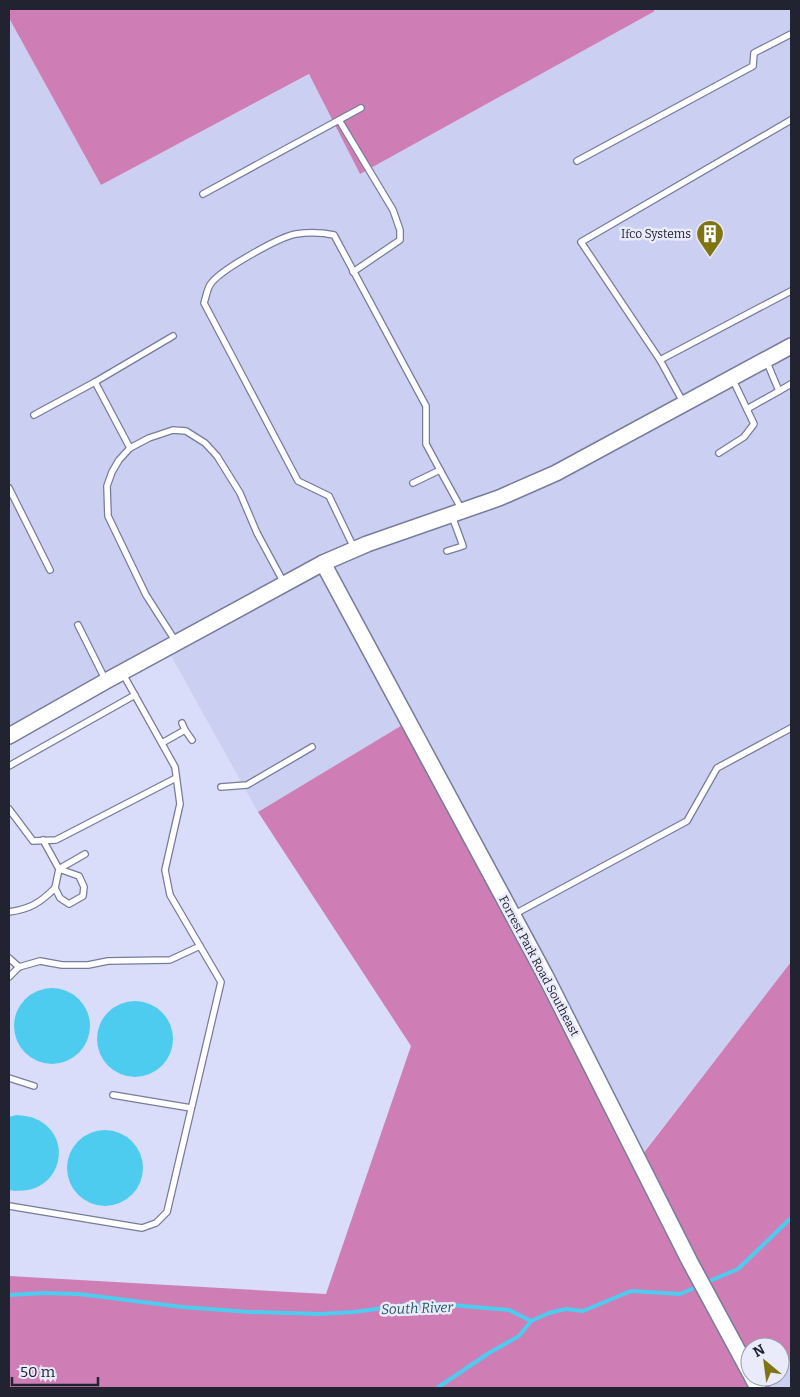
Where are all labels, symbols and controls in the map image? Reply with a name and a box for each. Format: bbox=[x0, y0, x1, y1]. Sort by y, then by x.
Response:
building icon: Ifco Systems bbox=[695, 219, 725, 258]
place label: Ifco Systems bbox=[621, 227, 691, 241]
street label: Forrest Park Road Southeast bbox=[496, 893, 582, 1039]
water label: South River bbox=[381, 1299, 455, 1318]
north arrow bbox=[740, 1337, 790, 1387]
text: N bbox=[750, 1341, 768, 1361]
scale bar bbox=[12, 1354, 99, 1386]
text: 50 m bbox=[20, 1363, 56, 1381]

